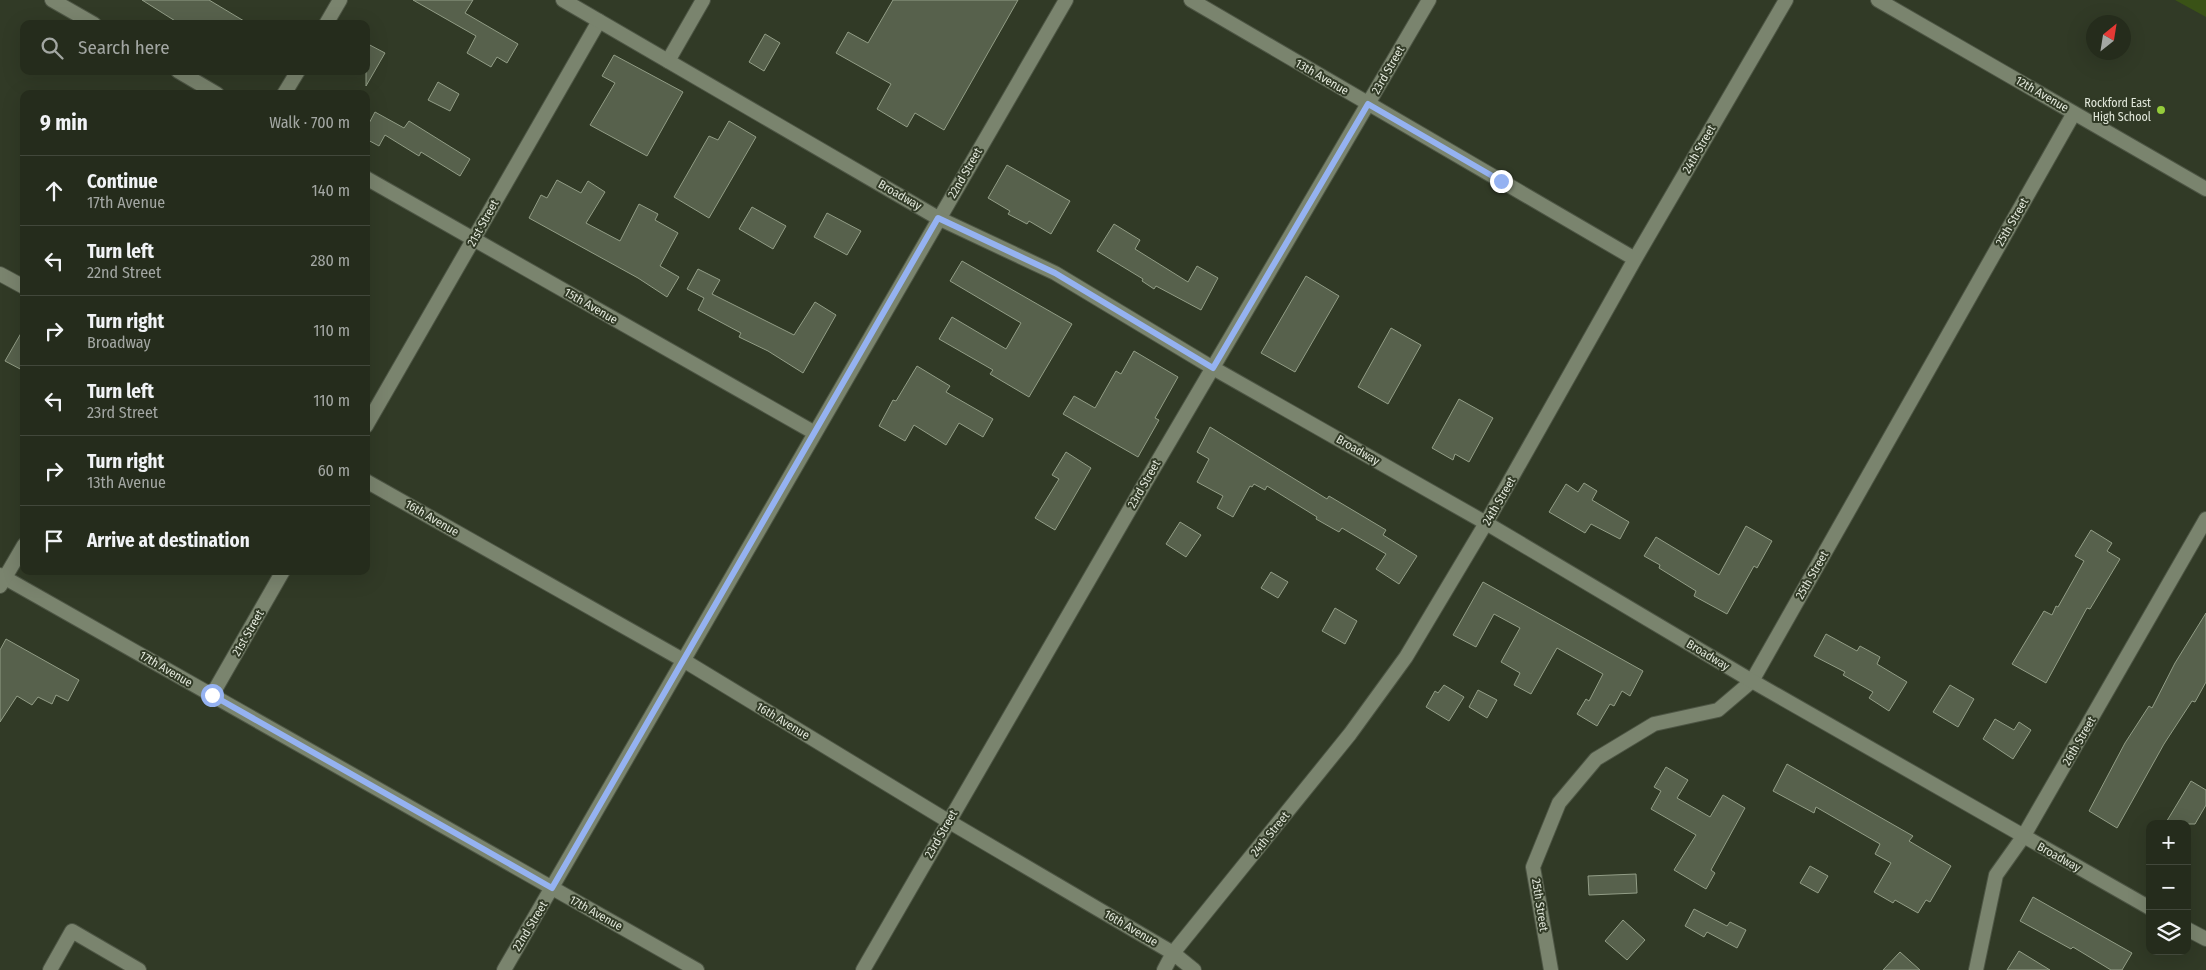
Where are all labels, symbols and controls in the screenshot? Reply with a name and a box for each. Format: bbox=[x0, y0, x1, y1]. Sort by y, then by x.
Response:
north arrow bbox=[2086, 15, 2131, 60]
search box bbox=[20, 20, 370, 75]
icon: search bbox=[38, 34, 66, 62]
text: Search here bbox=[78, 36, 170, 59]
street label: 23rd Street bbox=[1369, 43, 1407, 97]
street label: 13th Avenue bbox=[1293, 56, 1351, 98]
street label: 12th Avenue bbox=[2013, 73, 2071, 115]
place label: Rockford East High School bbox=[2084, 96, 2151, 124]
marker: Rockford East High School bbox=[2155, 104, 2167, 116]
text: 9 min bbox=[40, 110, 88, 136]
text: Walk · 700 m bbox=[269, 113, 350, 132]
street label: 24th Street bbox=[1680, 122, 1718, 176]
street label: 22nd Street bbox=[945, 145, 985, 201]
text: Continue bbox=[87, 170, 158, 193]
route end bbox=[1490, 170, 1513, 193]
icon: ahead bbox=[40, 177, 68, 205]
street label: Broadway bbox=[876, 177, 925, 213]
text: 140 m bbox=[312, 181, 350, 200]
text: 17th Avenue bbox=[87, 193, 165, 212]
street label: 25th Street bbox=[1993, 195, 2031, 249]
street label: 21st Street bbox=[464, 197, 502, 249]
text: Turn left bbox=[87, 240, 154, 263]
icon: left bbox=[40, 247, 68, 275]
text: 280 m bbox=[311, 251, 350, 270]
text: 22nd Street bbox=[87, 263, 161, 282]
street label: 15th Avenue bbox=[562, 285, 620, 327]
text: Turn right bbox=[87, 310, 164, 333]
icon: right bbox=[40, 317, 68, 345]
text: 110 m bbox=[313, 321, 350, 340]
text: Broadway bbox=[87, 333, 151, 352]
text: Turn left bbox=[87, 380, 154, 403]
icon: left bbox=[40, 387, 68, 415]
text: 110 m bbox=[313, 391, 350, 410]
text: 23rd Street bbox=[87, 403, 158, 422]
street label: Broadway bbox=[1334, 432, 1383, 468]
text: Turn right bbox=[87, 450, 164, 473]
icon: right bbox=[40, 457, 68, 485]
street label: 23rd Street bbox=[1125, 457, 1163, 511]
text: 60 m bbox=[318, 461, 350, 480]
text: 13th Avenue bbox=[87, 473, 166, 492]
street label: 24th Street bbox=[1480, 474, 1518, 528]
street label: 16th Avenue bbox=[403, 497, 461, 539]
icon: arrive bbox=[40, 527, 68, 555]
text: Arrive at destination bbox=[87, 529, 250, 552]
street label: 25th Street bbox=[1793, 548, 1831, 602]
street label: 21st Street bbox=[229, 607, 267, 659]
street label: Broadway bbox=[1684, 637, 1733, 674]
street label: 17th Avenue bbox=[137, 648, 195, 690]
route start bbox=[201, 684, 224, 707]
street label: 16th Avenue bbox=[754, 700, 812, 742]
street label: 26th Street bbox=[2059, 714, 2099, 768]
street label: 23rd Street bbox=[922, 807, 960, 861]
street label: 24th Street bbox=[1248, 809, 1292, 859]
map controls bbox=[2146, 820, 2191, 955]
button: + bbox=[2146, 820, 2191, 865]
street label: Broadway bbox=[2035, 839, 2084, 875]
button: − bbox=[2146, 865, 2191, 910]
street label: 25th Street bbox=[1529, 878, 1551, 932]
street label: 17th Avenue bbox=[567, 893, 625, 933]
street label: 22nd Street bbox=[510, 898, 550, 953]
street label: 16th Avenue bbox=[1102, 907, 1160, 949]
button: layers bbox=[2146, 910, 2191, 955]

